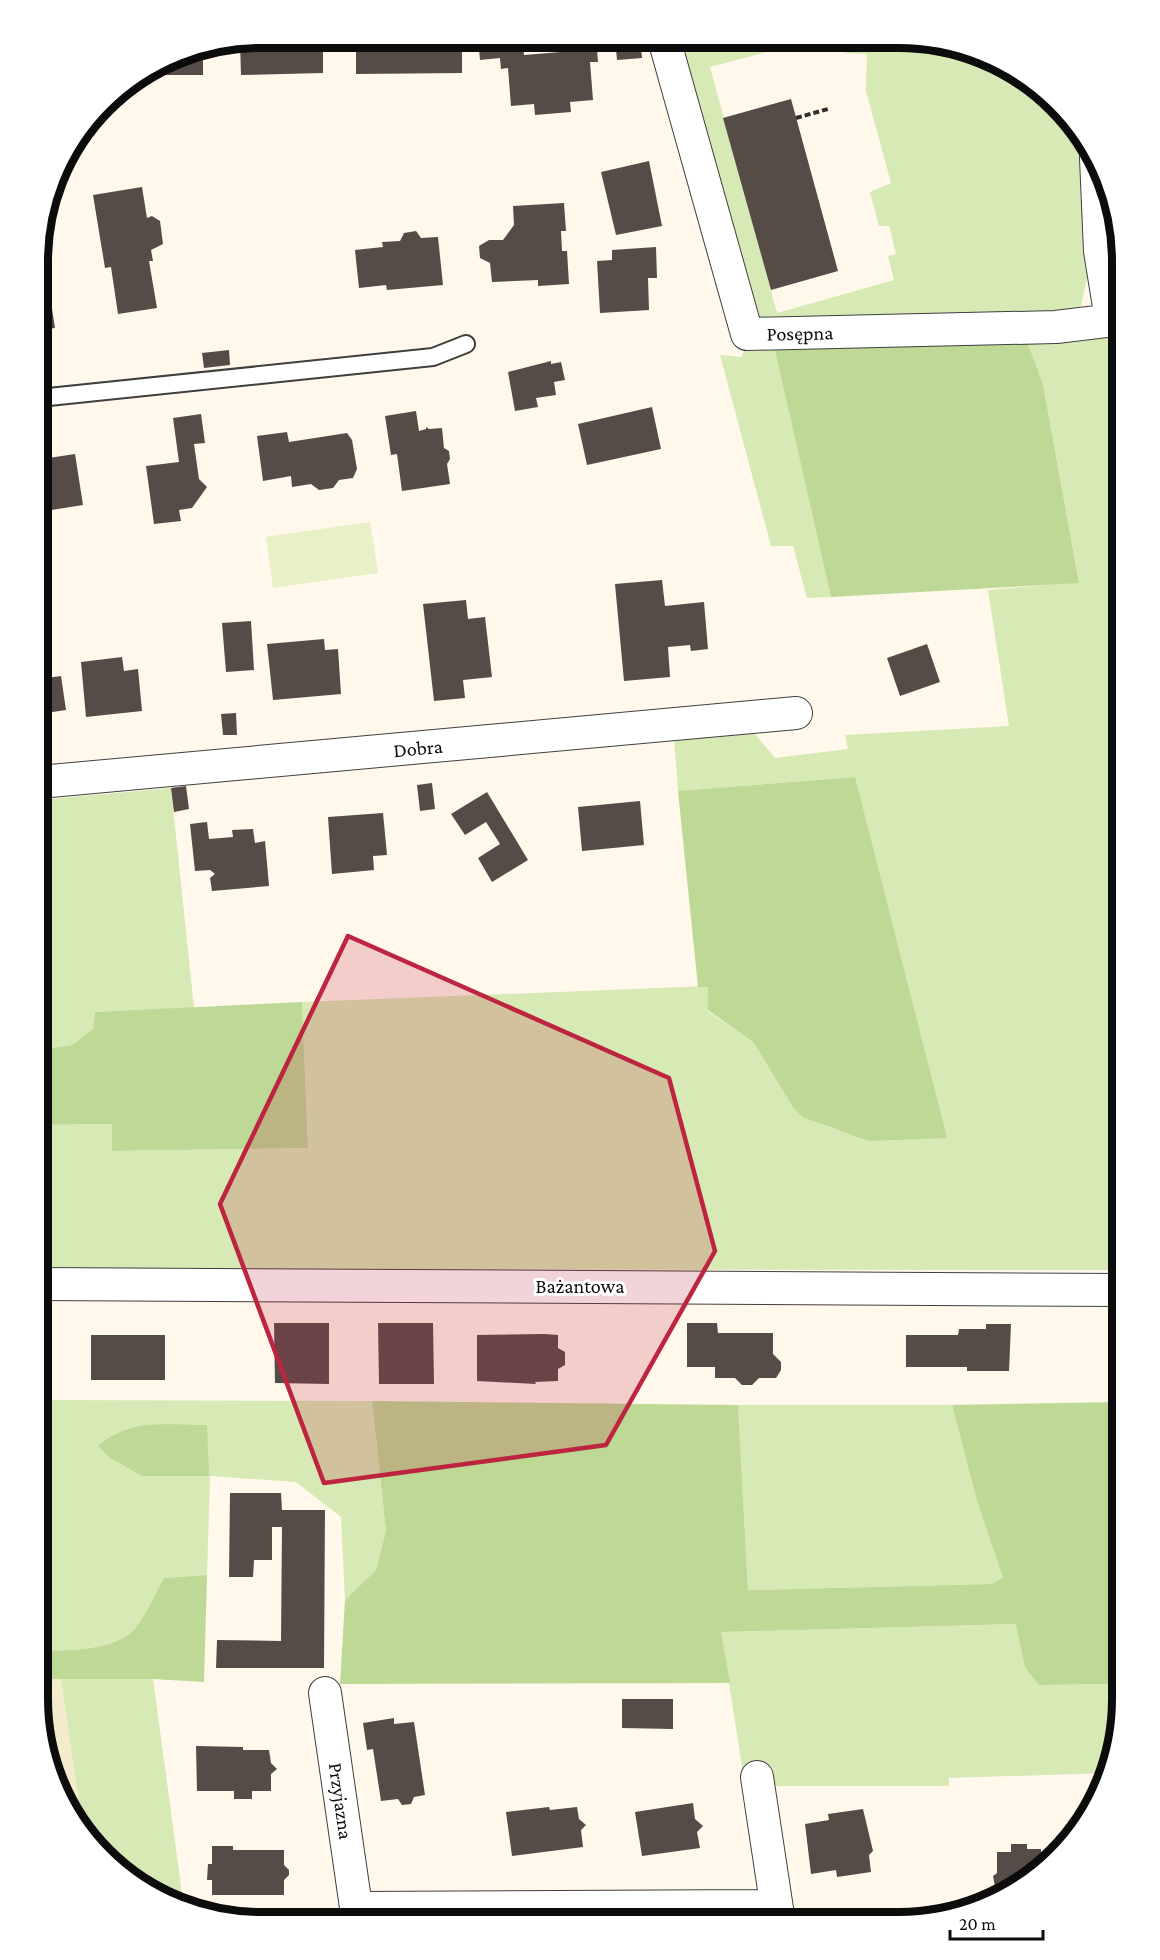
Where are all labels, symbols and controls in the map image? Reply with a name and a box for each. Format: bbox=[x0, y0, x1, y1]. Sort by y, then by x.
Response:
street label: Posępna bbox=[766, 321, 834, 346]
street label: Dobra bbox=[392, 735, 444, 761]
street label: Bażantowa bbox=[536, 1275, 624, 1297]
street label: Przyjazna bbox=[324, 1761, 357, 1841]
scale bar bbox=[950, 1903, 1043, 1941]
text: 20 m bbox=[959, 1914, 996, 1934]

